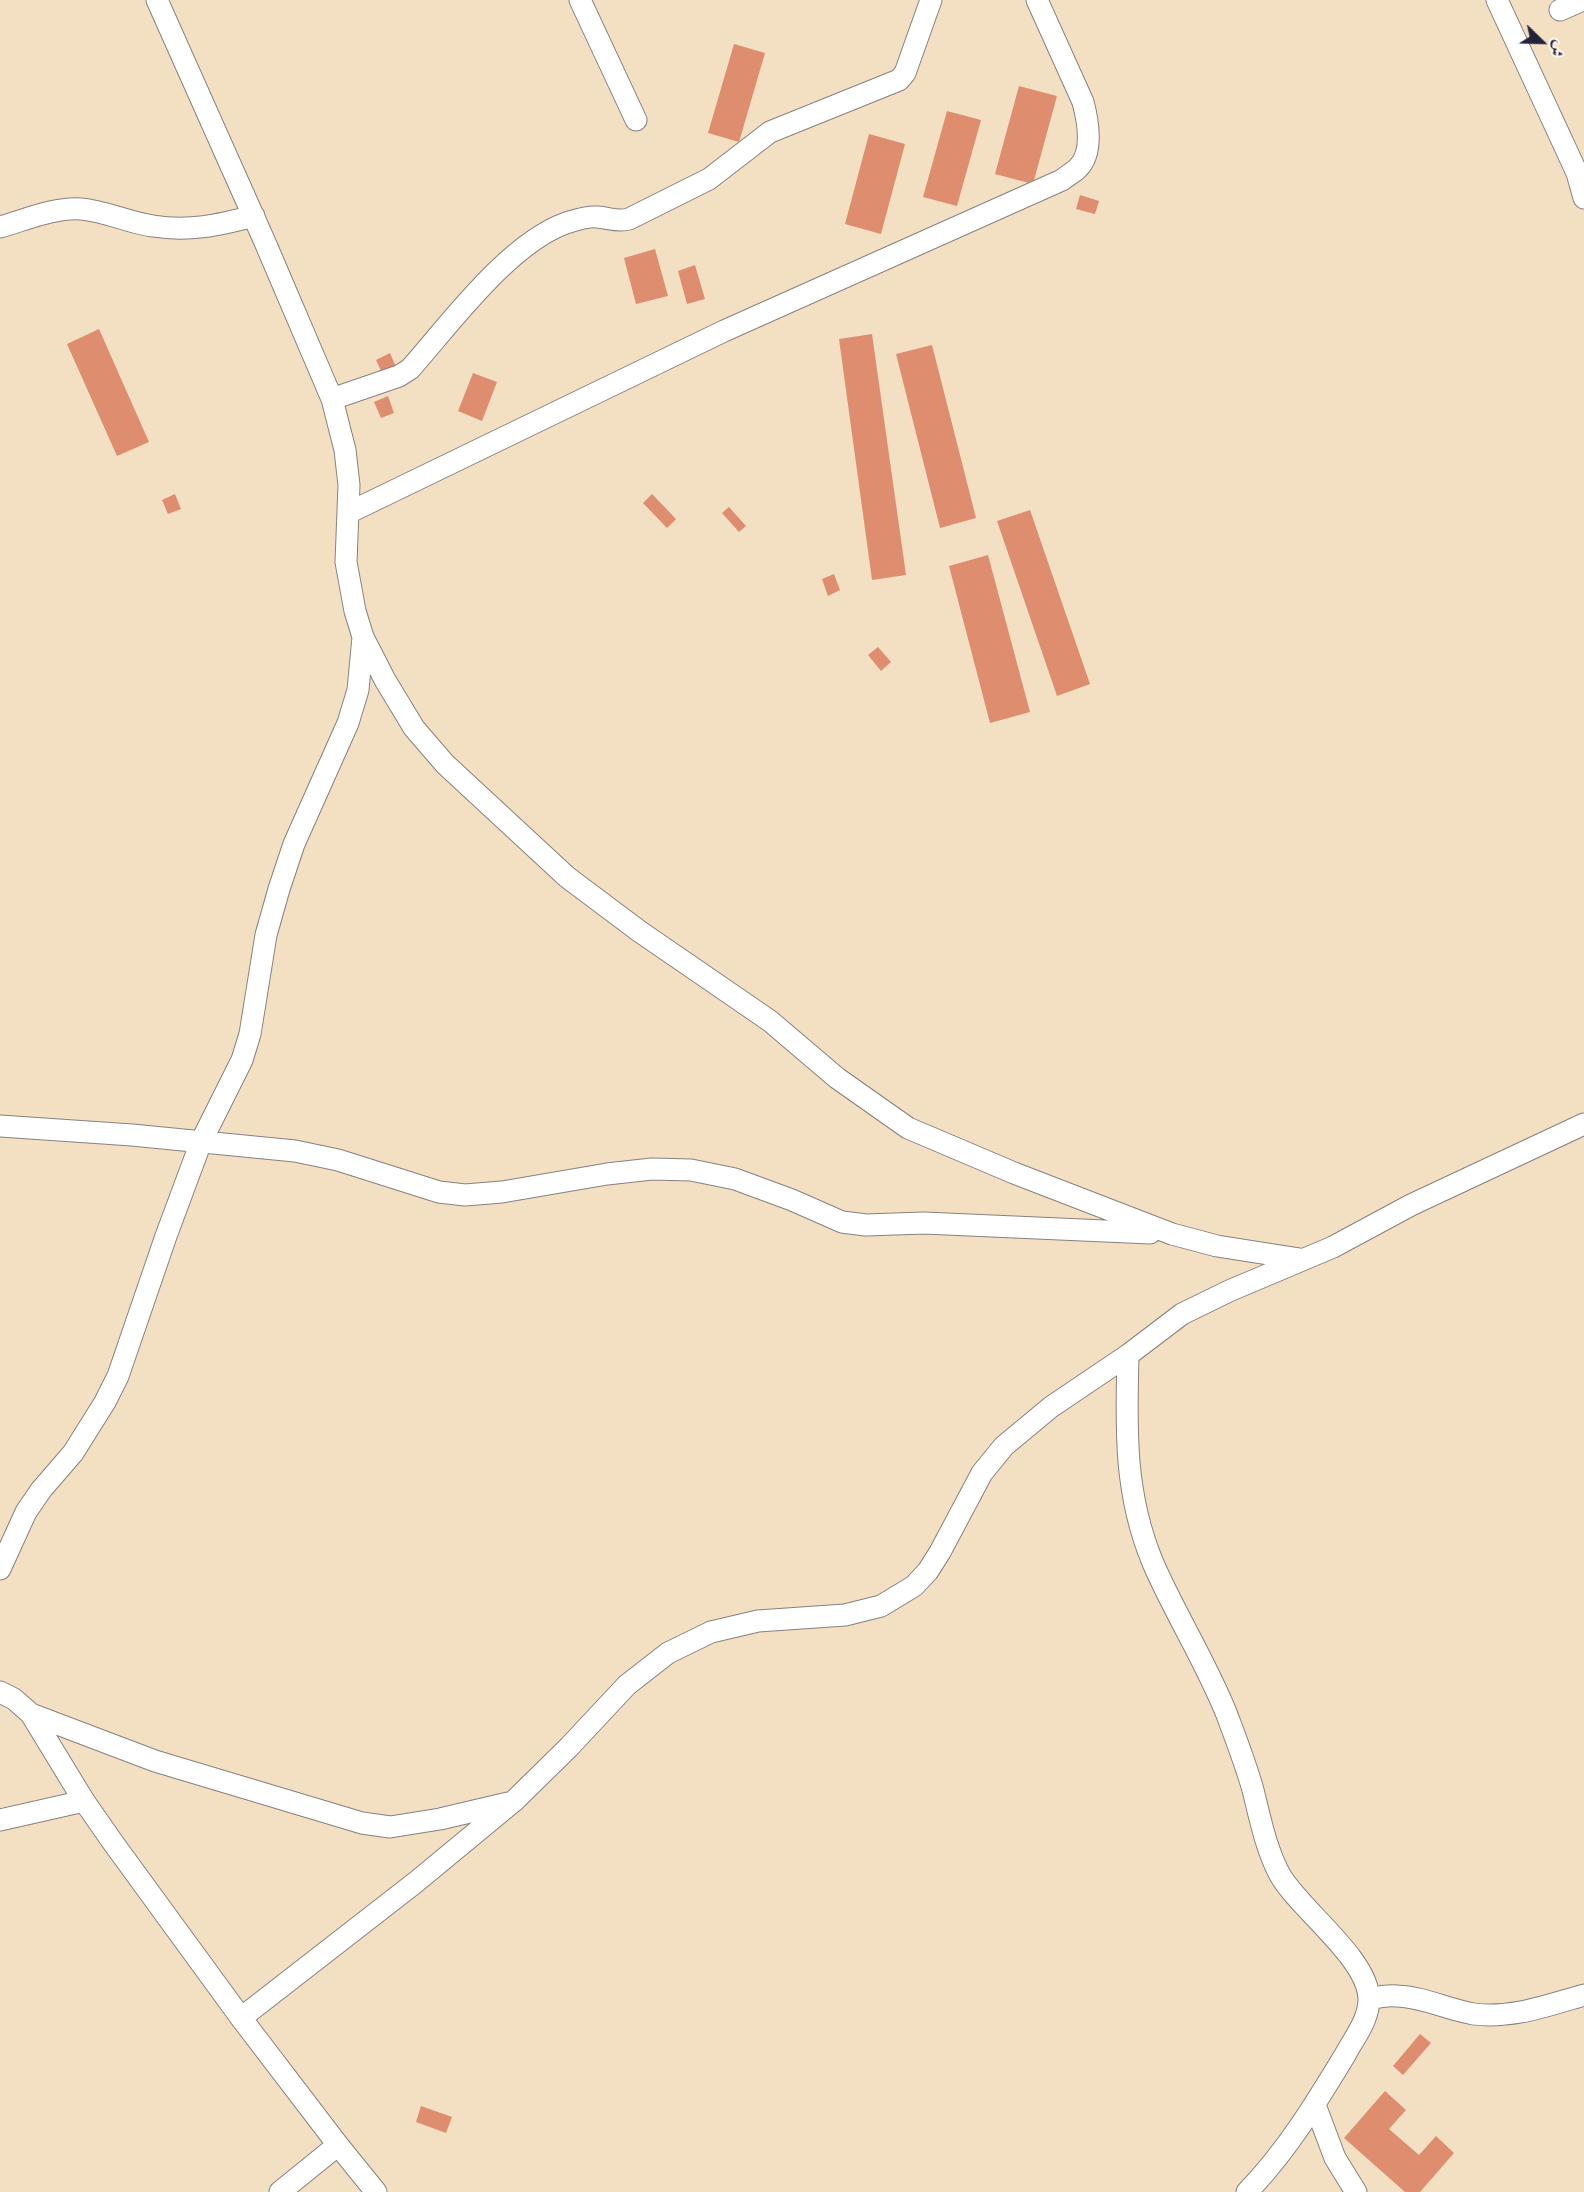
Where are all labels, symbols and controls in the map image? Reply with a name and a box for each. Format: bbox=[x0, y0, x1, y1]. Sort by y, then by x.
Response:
north arrow bbox=[1512, 12, 1572, 72]
text: ش bbox=[1546, 38, 1571, 60]

